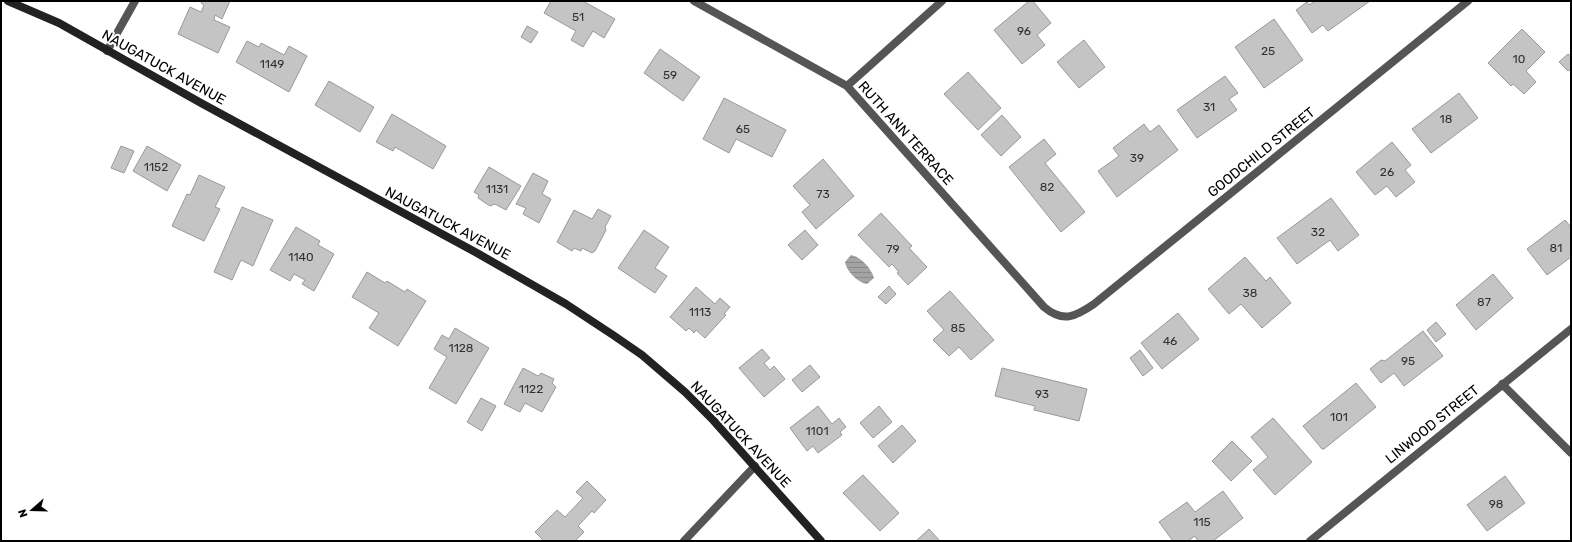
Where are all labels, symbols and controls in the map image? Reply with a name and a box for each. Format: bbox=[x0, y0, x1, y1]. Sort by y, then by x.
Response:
house number: 51 bbox=[572, 10, 584, 24]
house number: 96 bbox=[1017, 24, 1031, 38]
street label: NAUGATUCK AVENUE bbox=[99, 26, 229, 109]
house number: 25 bbox=[1261, 44, 1275, 58]
house number: 10 bbox=[1513, 52, 1525, 66]
house number: 1149 bbox=[260, 57, 284, 71]
house number: 59 bbox=[663, 68, 677, 82]
street label: RUTH ANN TERRACE bbox=[854, 78, 957, 189]
house number: 31 bbox=[1203, 100, 1215, 114]
street label: GOODCHILD STREET bbox=[1204, 104, 1318, 201]
house number: 18 bbox=[1440, 112, 1452, 126]
house number: 65 bbox=[736, 122, 750, 136]
house number: 39 bbox=[1130, 151, 1144, 165]
house number: 1152 bbox=[144, 160, 168, 174]
house number: 26 bbox=[1380, 165, 1394, 179]
house number: 82 bbox=[1040, 180, 1054, 194]
house number: 1131 bbox=[486, 182, 508, 196]
street label: NAUGATUCK AVENUE bbox=[382, 183, 513, 264]
house number: 73 bbox=[816, 187, 830, 201]
house number: 32 bbox=[1311, 225, 1325, 239]
house number: 81 bbox=[1550, 241, 1562, 255]
house number: 79 bbox=[886, 242, 900, 256]
house number: 1140 bbox=[288, 250, 314, 264]
house number: 38 bbox=[1243, 286, 1257, 300]
house number: 87 bbox=[1477, 295, 1491, 309]
house number: 1113 bbox=[689, 305, 711, 319]
house number: 85 bbox=[951, 321, 965, 335]
house number: 46 bbox=[1163, 334, 1177, 348]
house number: 1128 bbox=[449, 341, 473, 355]
house number: 95 bbox=[1401, 354, 1415, 368]
street label: NAUGATUCK AVENUE bbox=[687, 378, 794, 491]
street label: LINWOOD STREET bbox=[1382, 381, 1483, 467]
house number: 1122 bbox=[519, 382, 543, 396]
house number: 93 bbox=[1035, 387, 1049, 401]
house number: 101 bbox=[1330, 410, 1348, 424]
house number: 1101 bbox=[805, 424, 829, 438]
north arrow bbox=[12, 490, 52, 530]
house number: 98 bbox=[1489, 497, 1503, 511]
text: N bbox=[16, 507, 31, 519]
house number: 115 bbox=[1193, 515, 1211, 529]

